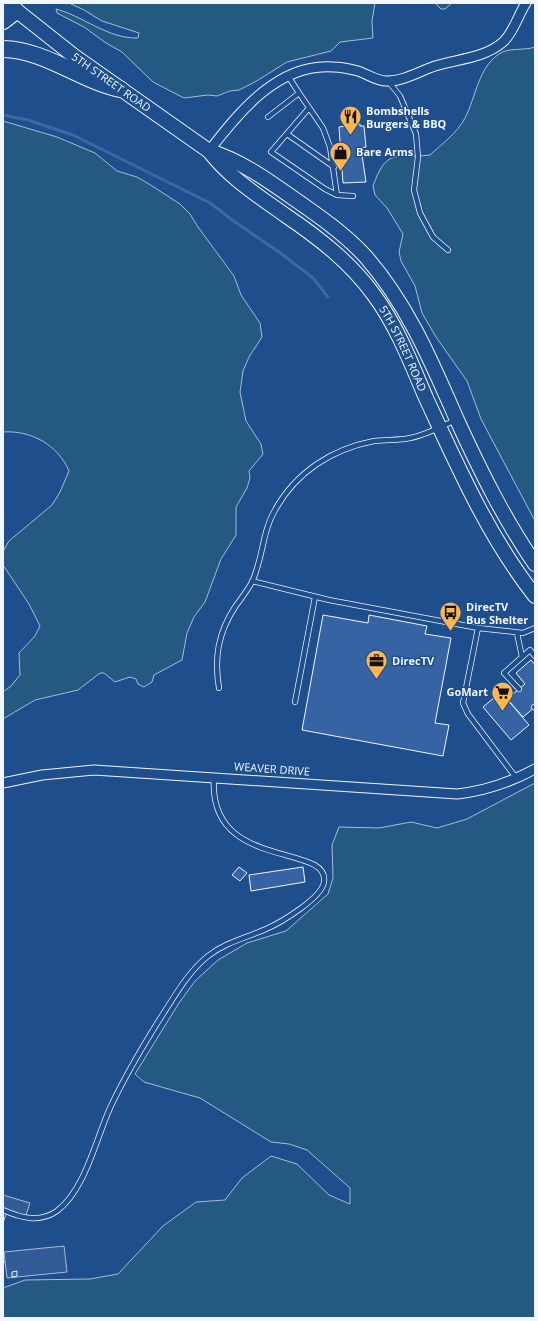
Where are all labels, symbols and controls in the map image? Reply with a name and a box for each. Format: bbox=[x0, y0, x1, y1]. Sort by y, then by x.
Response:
street label: 5TH STREET ROAD bbox=[69, 49, 154, 115]
place label: Bombshells Burgers & BBQ bbox=[366, 103, 447, 131]
restaurant icon: Bombshells Burgers & BBQ bbox=[337, 104, 363, 137]
shop icon: Bare Arms bbox=[328, 139, 354, 172]
place label: Bare Arms bbox=[356, 144, 414, 159]
street label: 5TH STREET ROAD bbox=[376, 302, 430, 394]
place label: DirecTV Bus Shelter bbox=[466, 599, 528, 627]
bus stop icon: DirecTV Bus Shelter bbox=[438, 600, 464, 633]
office icon: DirecTV bbox=[364, 648, 390, 681]
place label: DirecTV bbox=[392, 653, 435, 668]
supermarket icon: GoMart bbox=[490, 679, 516, 712]
place label: GoMart bbox=[446, 684, 488, 699]
street label: WEAVER DRIVE bbox=[234, 758, 310, 779]

